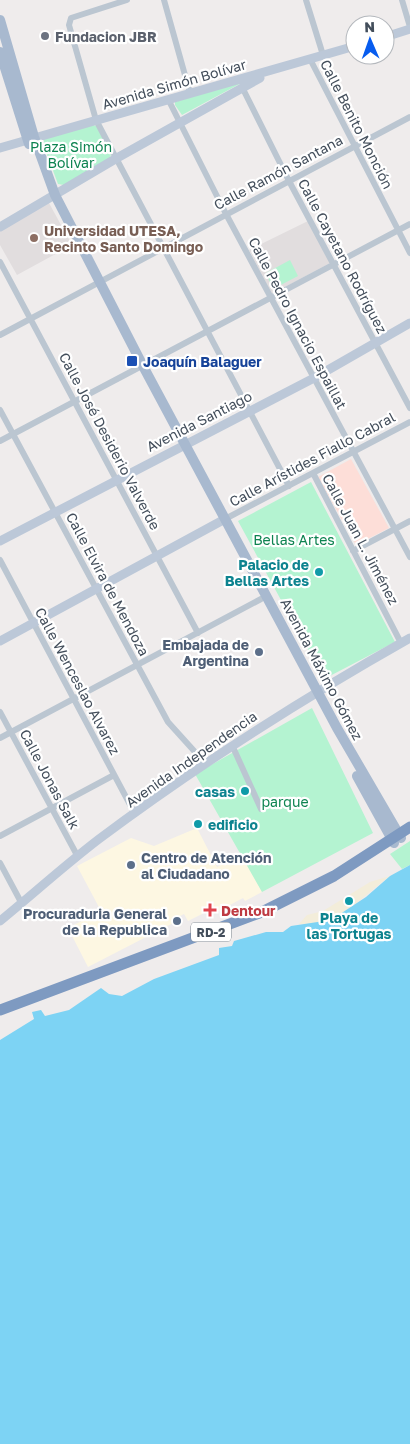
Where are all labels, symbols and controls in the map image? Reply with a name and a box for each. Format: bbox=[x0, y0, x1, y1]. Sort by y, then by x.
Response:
north arrow bbox=[345, 15, 395, 65]
text: N bbox=[364, 18, 375, 35]
place label: Fundacion JBR bbox=[55, 28, 157, 45]
marker: Fundacion JBR bbox=[39, 30, 51, 42]
street label: Avenida Simón Bolívar bbox=[100, 55, 248, 113]
street label: Calle Benito Monción bbox=[317, 57, 397, 191]
street label: Calle Ramón Santana bbox=[211, 131, 345, 213]
park label: Plaza Simón Bolívar bbox=[30, 138, 112, 171]
street label: Calle Cayetano Rodríguez bbox=[295, 176, 391, 336]
place label: Universidad UTESA, Recinto Santo Domingo bbox=[44, 222, 203, 255]
marker: Universidad UTESA, Recinto Santo Domingo bbox=[28, 232, 40, 244]
street label: Calle Pedro Ignacio Espaillat bbox=[245, 234, 351, 412]
street label: Calle José Desiderio Valverde bbox=[56, 349, 164, 533]
place label: Joaquín Balaguer bbox=[143, 353, 262, 370]
marker: Joaquín Balaguer bbox=[125, 354, 139, 368]
street label: Avenida Santiago bbox=[143, 387, 255, 455]
street label: Calle Arístides Fiallo Cabral bbox=[226, 408, 398, 510]
street label: Calle Juan L. Jiménez bbox=[319, 471, 403, 607]
street label: Calle Elvira de Mendoza bbox=[63, 509, 153, 659]
park label: Bellas Artes bbox=[253, 531, 335, 548]
place label: Palacio de Bellas Artes bbox=[225, 556, 309, 589]
marker: Palacio de Bellas Artes bbox=[313, 566, 325, 578]
street label: Avenida Máximo Gómez bbox=[277, 595, 367, 743]
street label: Calle Wenceslao Alvarez bbox=[32, 605, 124, 757]
place label: Embajada de Argentina bbox=[162, 636, 249, 669]
marker: Embajada de Argentina bbox=[253, 646, 265, 658]
street label: Avenida Independencia bbox=[122, 707, 260, 811]
street label: Calle Jonas Salk bbox=[16, 726, 84, 832]
place label: casas bbox=[195, 783, 235, 800]
marker: casas bbox=[239, 785, 251, 797]
park label: parque bbox=[261, 793, 309, 810]
place label: edificio bbox=[208, 816, 258, 833]
marker: edificio bbox=[192, 818, 204, 830]
place label: Centro de Atención al Ciudadano bbox=[141, 849, 271, 882]
marker: Centro de Atención al Ciudadano bbox=[125, 859, 137, 871]
marker: Playa de las Tortugas bbox=[343, 895, 355, 907]
place label: Dentour bbox=[221, 902, 276, 919]
marker: Dentour bbox=[203, 903, 217, 917]
place label: Procuraduria General de la Republica bbox=[23, 905, 167, 938]
place label: Playa de las Tortugas bbox=[307, 909, 392, 942]
marker: Procuraduria General de la Republica bbox=[171, 915, 183, 927]
road number: RD-2 bbox=[191, 922, 231, 942]

